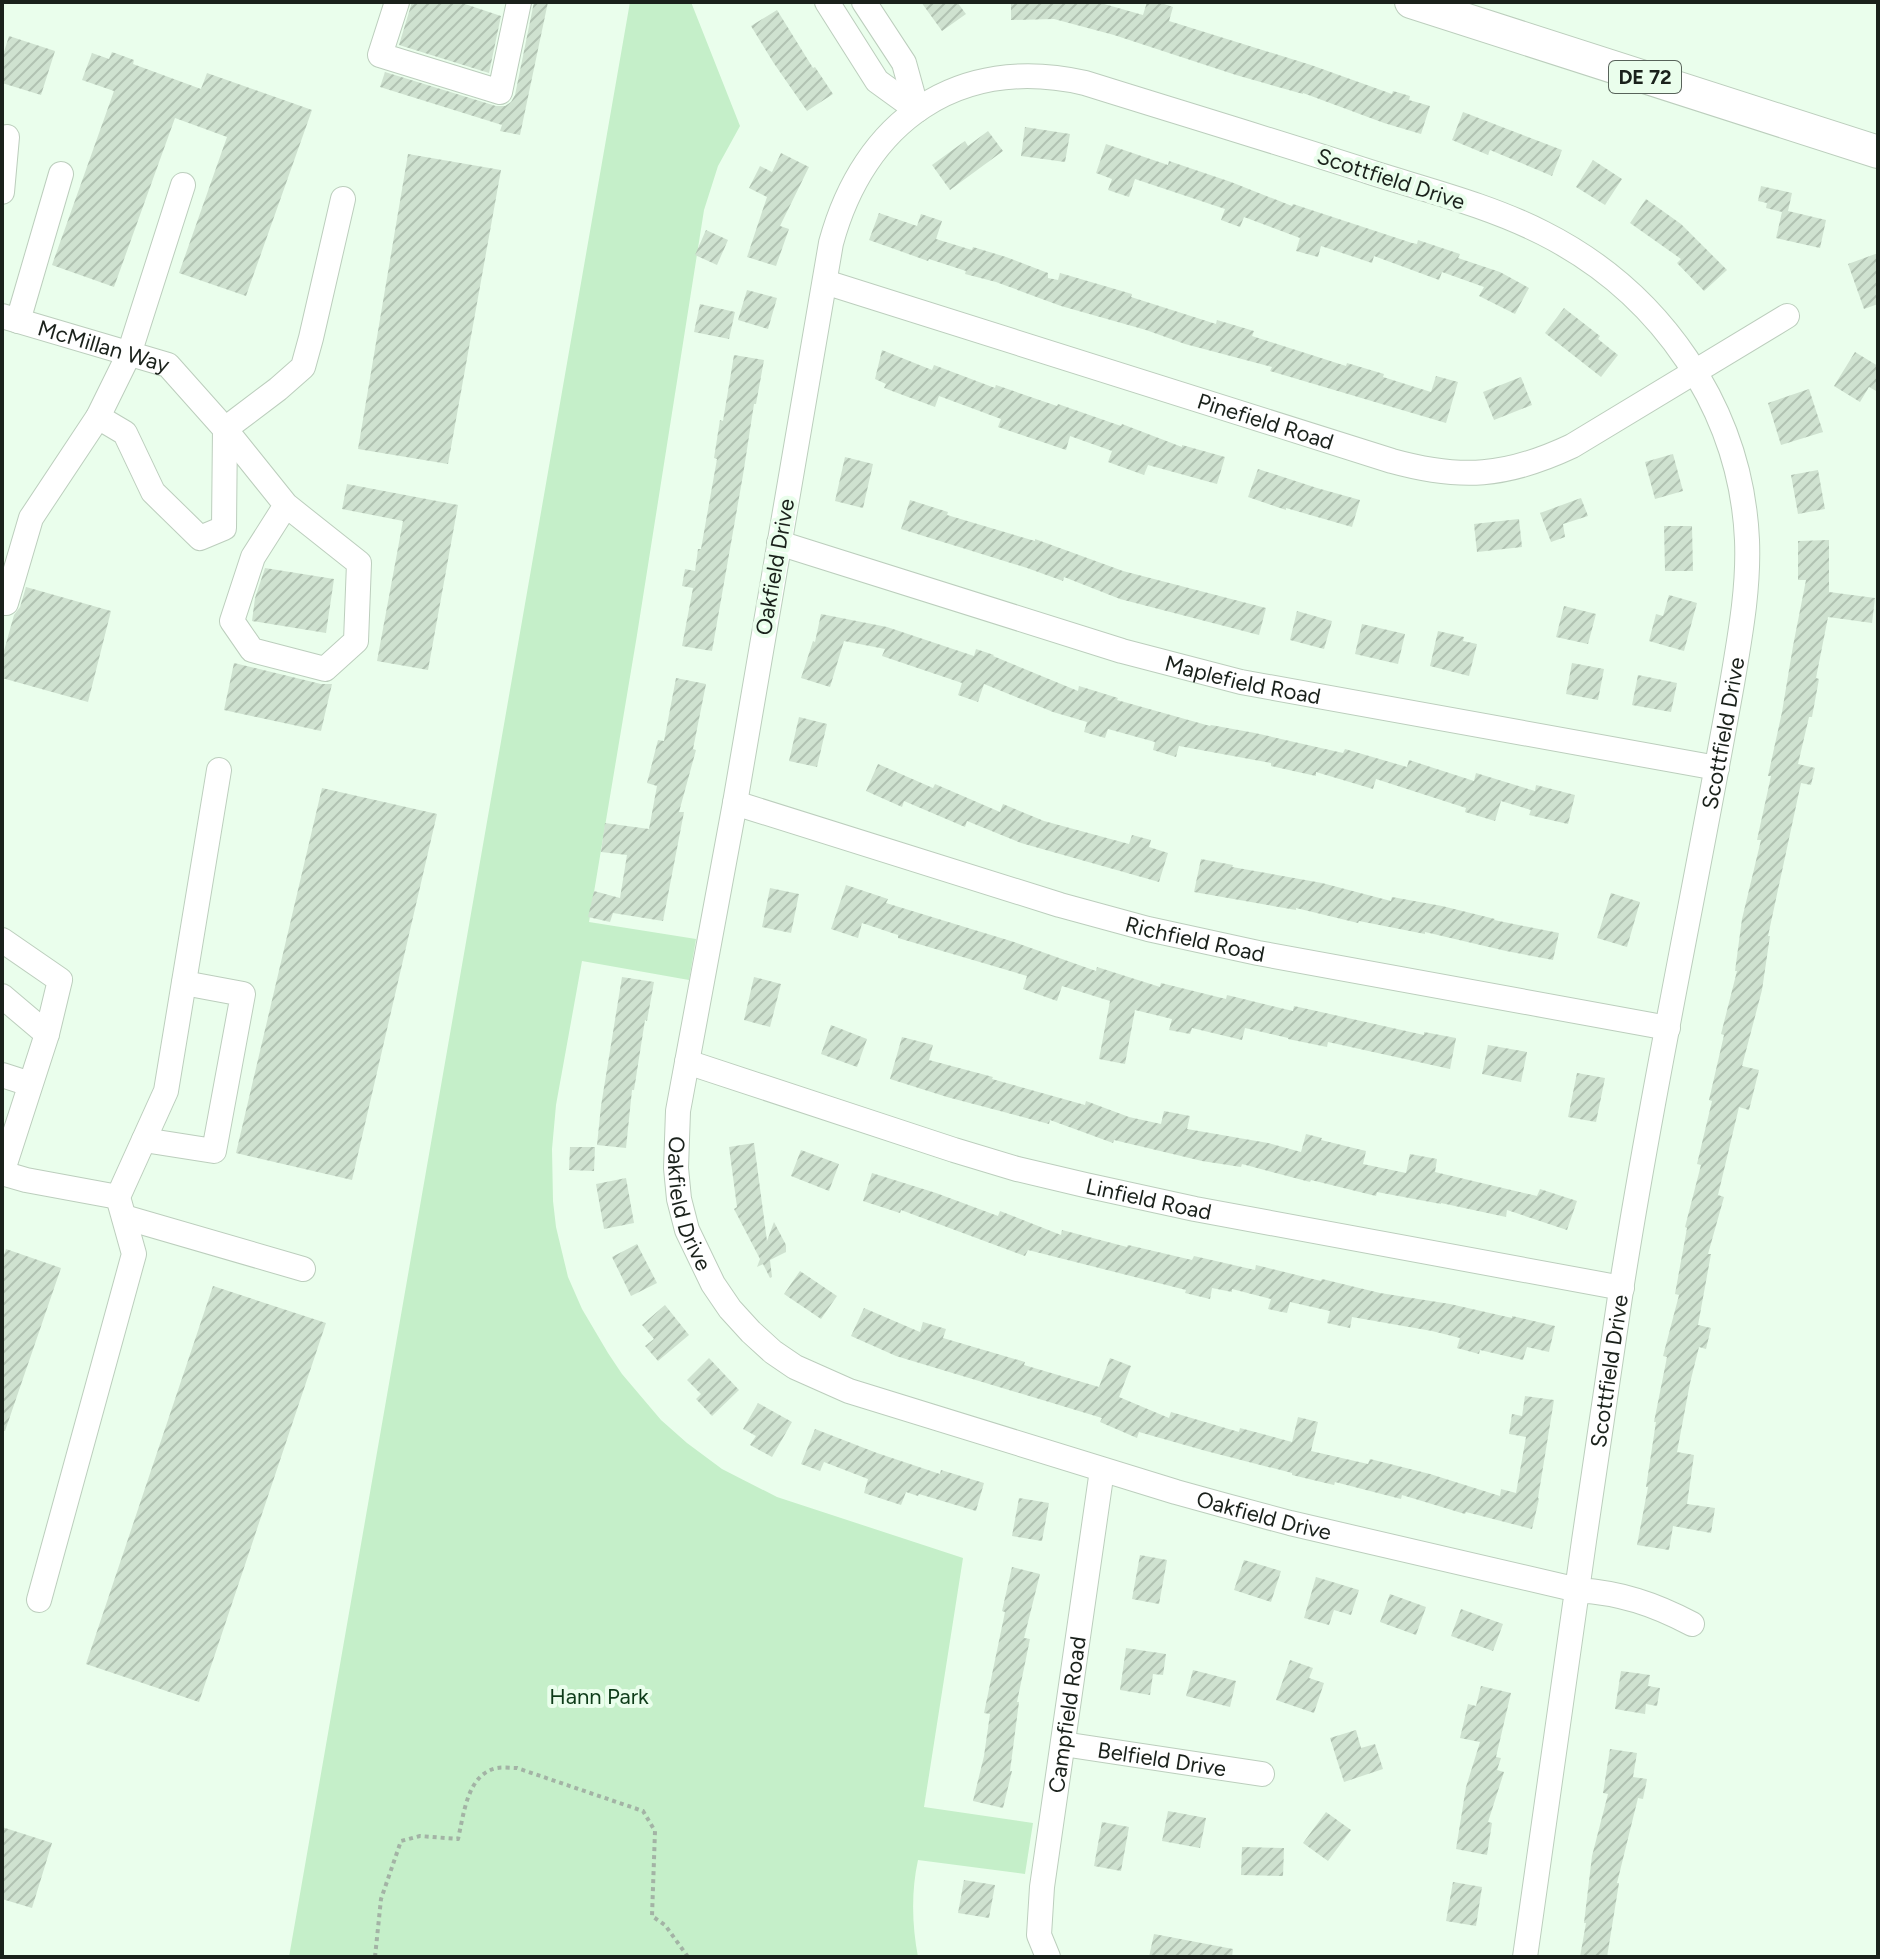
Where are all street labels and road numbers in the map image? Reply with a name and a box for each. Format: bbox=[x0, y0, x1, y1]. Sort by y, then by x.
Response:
road number: DE 72 bbox=[1609, 61, 1681, 93]
street label: Scottfield Drive bbox=[1314, 142, 1468, 216]
street label: McMillan Way bbox=[35, 314, 173, 378]
street label: Pinefield Road bbox=[1194, 387, 1337, 455]
street label: Oakfield Drive bbox=[750, 497, 800, 637]
street label: Maplefield Road bbox=[1162, 649, 1323, 710]
street label: Scottfield Drive bbox=[1696, 655, 1750, 811]
street label: Richfield Road bbox=[1122, 910, 1267, 967]
street label: Oakfield Drive bbox=[662, 1136, 718, 1275]
street label: Linfield Road bbox=[1083, 1172, 1214, 1225]
street label: Scottfield Drive bbox=[1584, 1293, 1634, 1449]
street label: Oakfield Drive bbox=[1194, 1485, 1334, 1546]
street label: Campfield Road bbox=[1042, 1635, 1091, 1795]
street label: Belfield Drive bbox=[1096, 1736, 1228, 1782]

